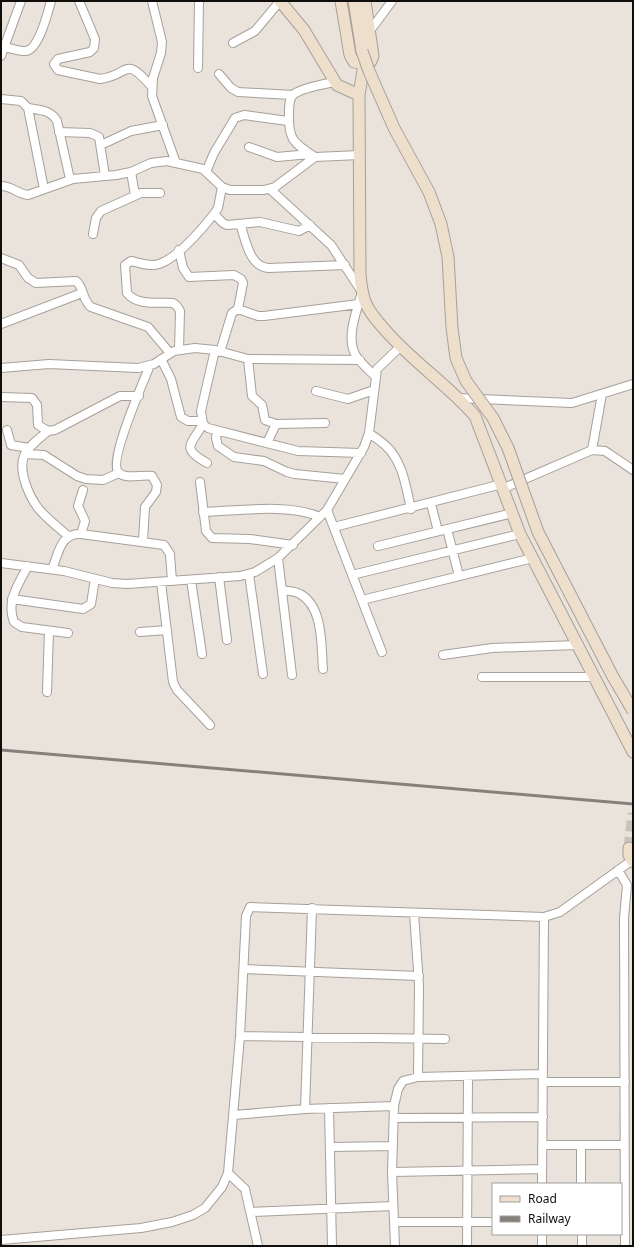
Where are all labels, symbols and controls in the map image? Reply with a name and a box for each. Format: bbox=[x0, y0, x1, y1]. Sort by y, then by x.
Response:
legend bbox=[492, 1183, 622, 1235]
text: Road bbox=[528, 1190, 557, 1207]
text: Railway bbox=[528, 1210, 572, 1227]

